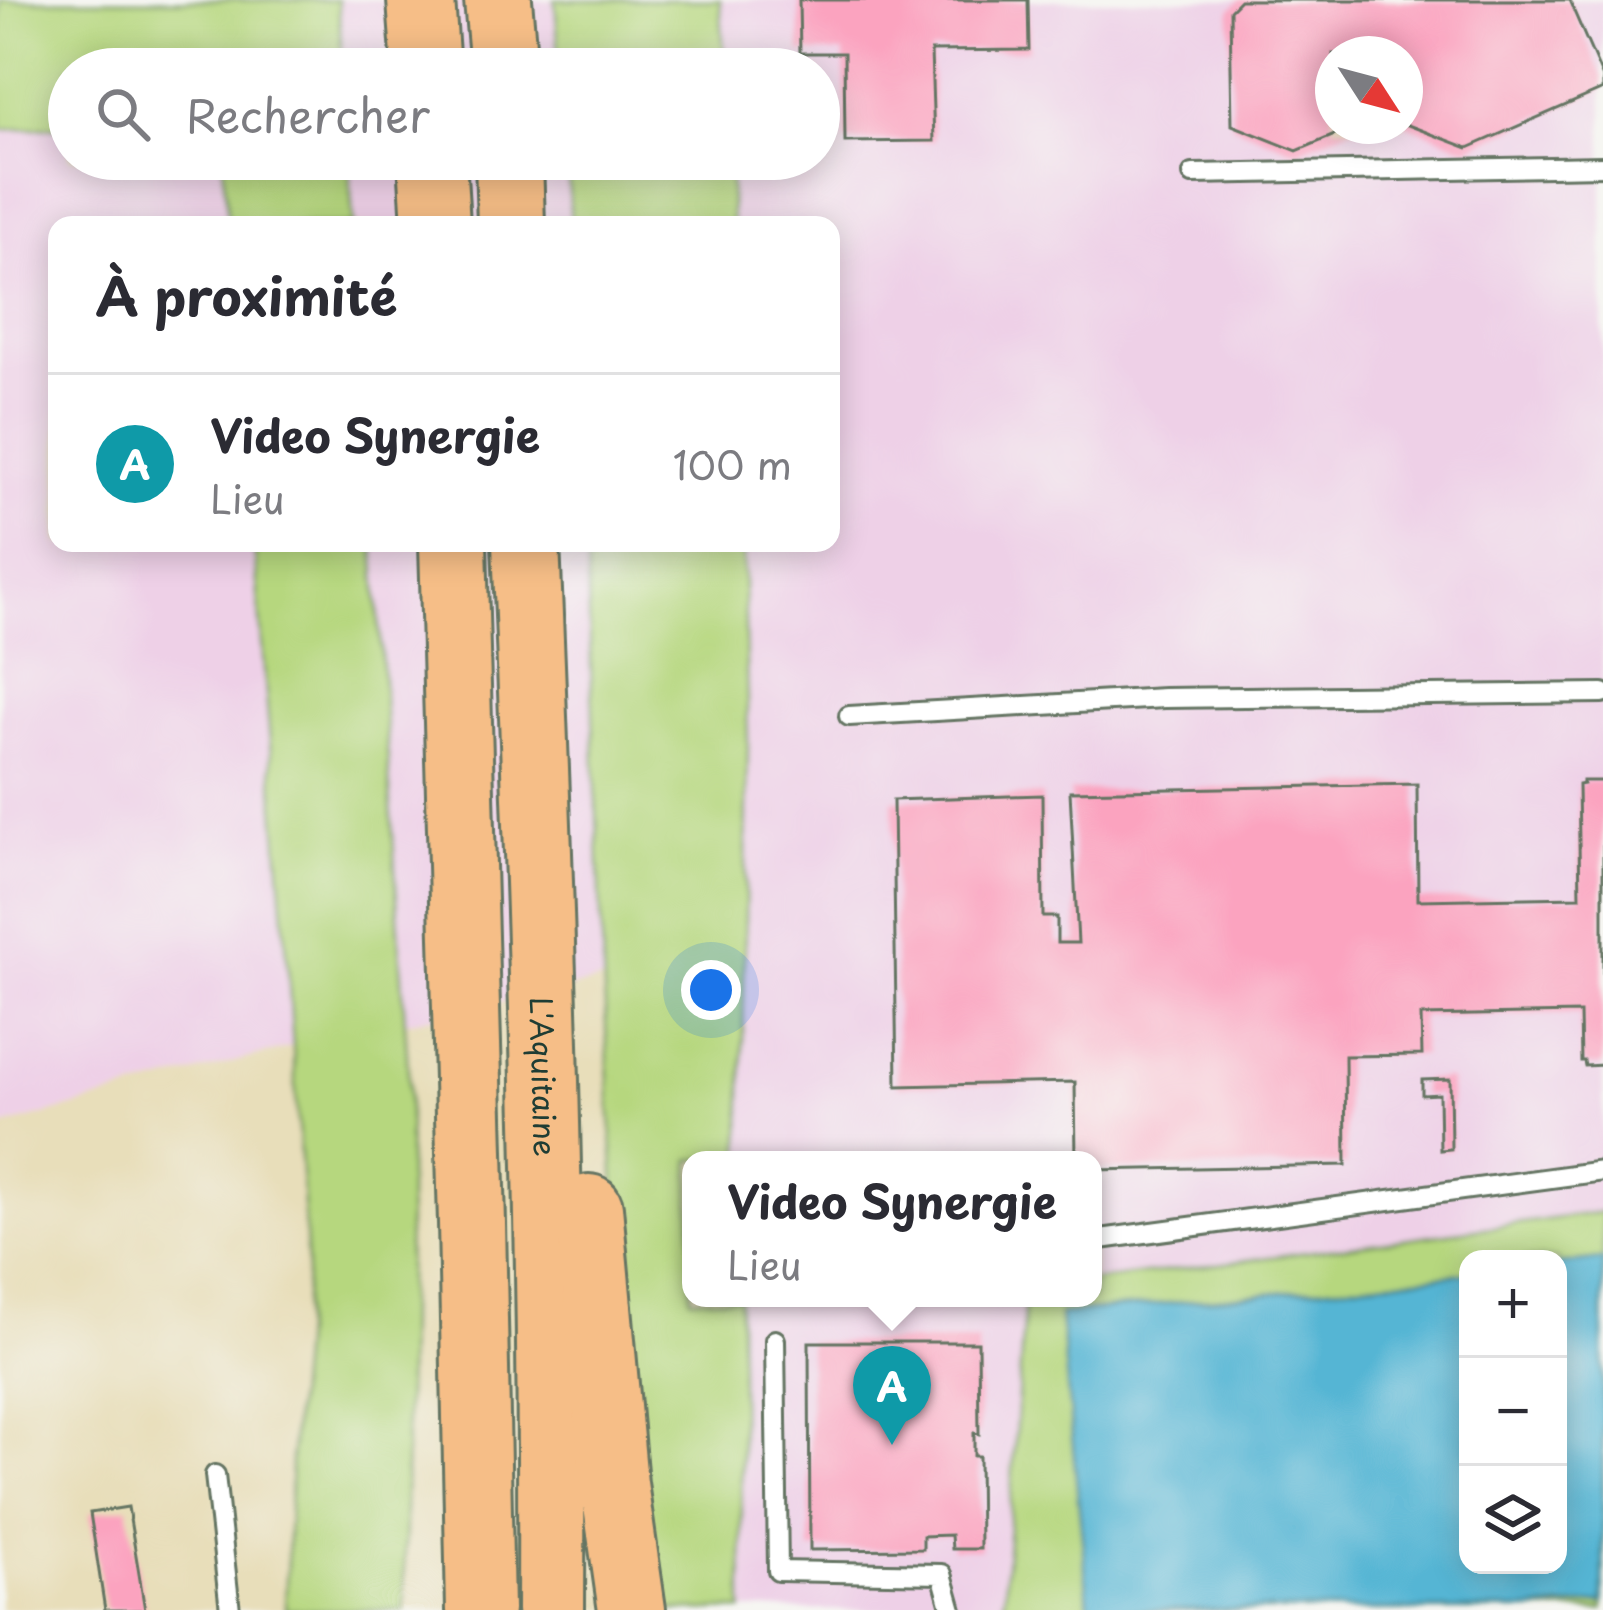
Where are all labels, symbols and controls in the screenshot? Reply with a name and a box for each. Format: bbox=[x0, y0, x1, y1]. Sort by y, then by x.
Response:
north arrow bbox=[1315, 36, 1423, 144]
search box bbox=[48, 48, 840, 180]
text: Rechercher bbox=[186, 80, 430, 148]
icon: search bbox=[90, 81, 156, 147]
text: À proximité bbox=[96, 256, 397, 333]
text: Video Synergie bbox=[210, 400, 540, 468]
text: A bbox=[120, 434, 150, 493]
text: 100 m bbox=[673, 434, 792, 493]
text: Lieu bbox=[210, 468, 285, 527]
your location bbox=[681, 960, 741, 1020]
street label: L'Aquitaine bbox=[520, 996, 569, 1157]
popup bbox=[682, 1151, 1102, 1307]
text: Video Synergie bbox=[727, 1166, 1057, 1234]
text: Lieu bbox=[727, 1234, 802, 1293]
map controls bbox=[1459, 1250, 1567, 1574]
button: + bbox=[1459, 1250, 1567, 1358]
pin: A bbox=[853, 1346, 931, 1445]
button: − bbox=[1459, 1358, 1567, 1466]
button: layers bbox=[1459, 1466, 1567, 1574]

